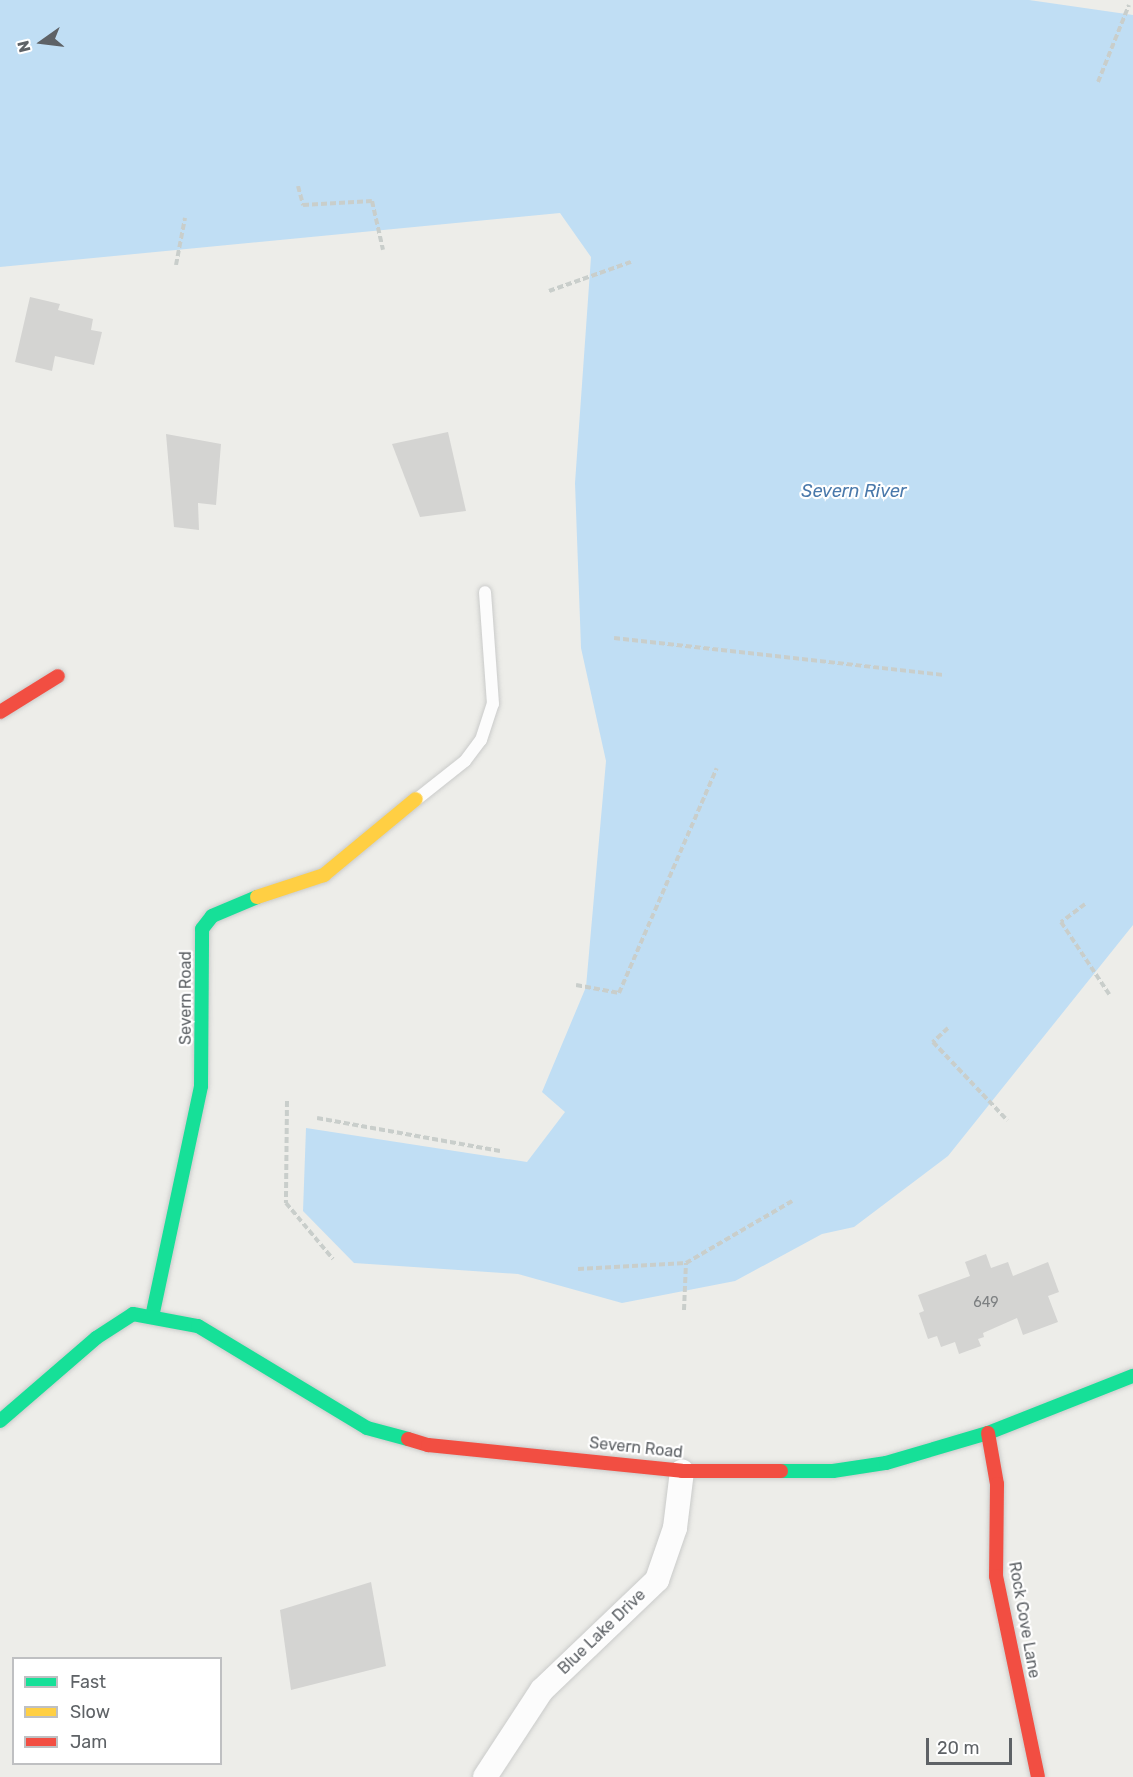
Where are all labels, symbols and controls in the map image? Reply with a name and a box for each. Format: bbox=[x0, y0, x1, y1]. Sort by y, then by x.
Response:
north arrow bbox=[12, 12, 72, 72]
text: N bbox=[13, 39, 35, 54]
water label: Severn River bbox=[801, 480, 907, 502]
street label: Severn Road bbox=[176, 951, 196, 1045]
house number: 649 bbox=[973, 1295, 999, 1311]
street label: Severn Road bbox=[588, 1434, 684, 1462]
street label: Rock Cove Lane bbox=[1004, 1560, 1044, 1680]
street label: Blue Lake Drive bbox=[554, 1585, 650, 1679]
legend bbox=[12, 1657, 222, 1765]
text: Fast bbox=[70, 1671, 106, 1693]
text: Slow bbox=[70, 1701, 110, 1723]
scale bar bbox=[929, 1726, 1014, 1764]
text: Jam bbox=[70, 1731, 107, 1753]
text: 20 m bbox=[937, 1737, 979, 1759]

